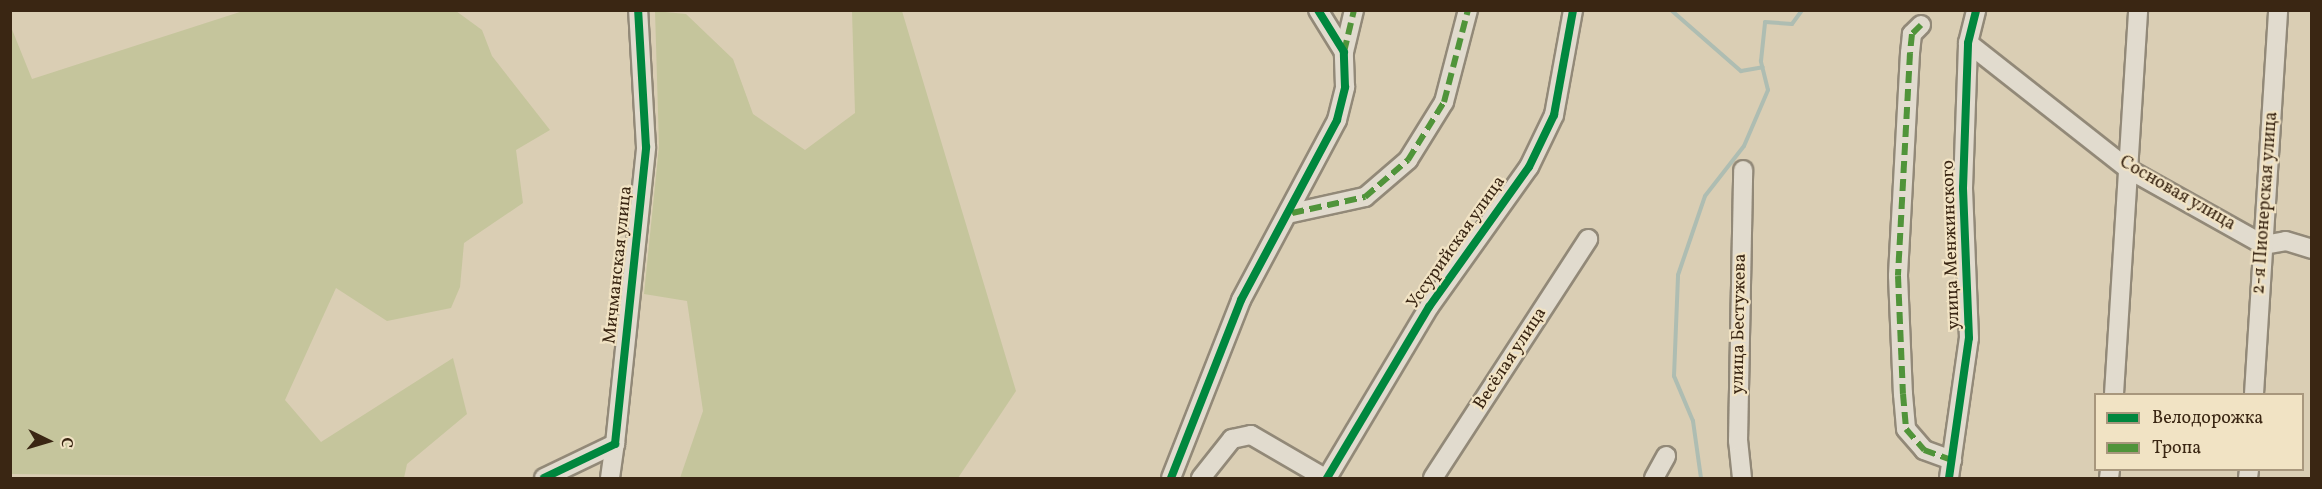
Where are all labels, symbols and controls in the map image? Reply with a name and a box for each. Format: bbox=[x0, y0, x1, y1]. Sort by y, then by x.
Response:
street label: 2-я Пионерская улица bbox=[2249, 111, 2283, 295]
street label: Сосновая улица bbox=[2115, 152, 2239, 236]
street label: улица Менжинского bbox=[1938, 160, 1966, 330]
street label: Уссурийская улица bbox=[1403, 172, 1511, 314]
street label: Мичманская улица bbox=[600, 185, 638, 345]
street label: улица Бестужева bbox=[1728, 253, 1752, 395]
street label: Весёлая улица bbox=[1470, 304, 1552, 414]
legend bbox=[2094, 393, 2304, 471]
text: Велодорожка bbox=[2152, 406, 2263, 431]
north arrow bbox=[18, 411, 78, 471]
text: С bbox=[55, 436, 77, 449]
text: Тропа bbox=[2152, 436, 2201, 461]

